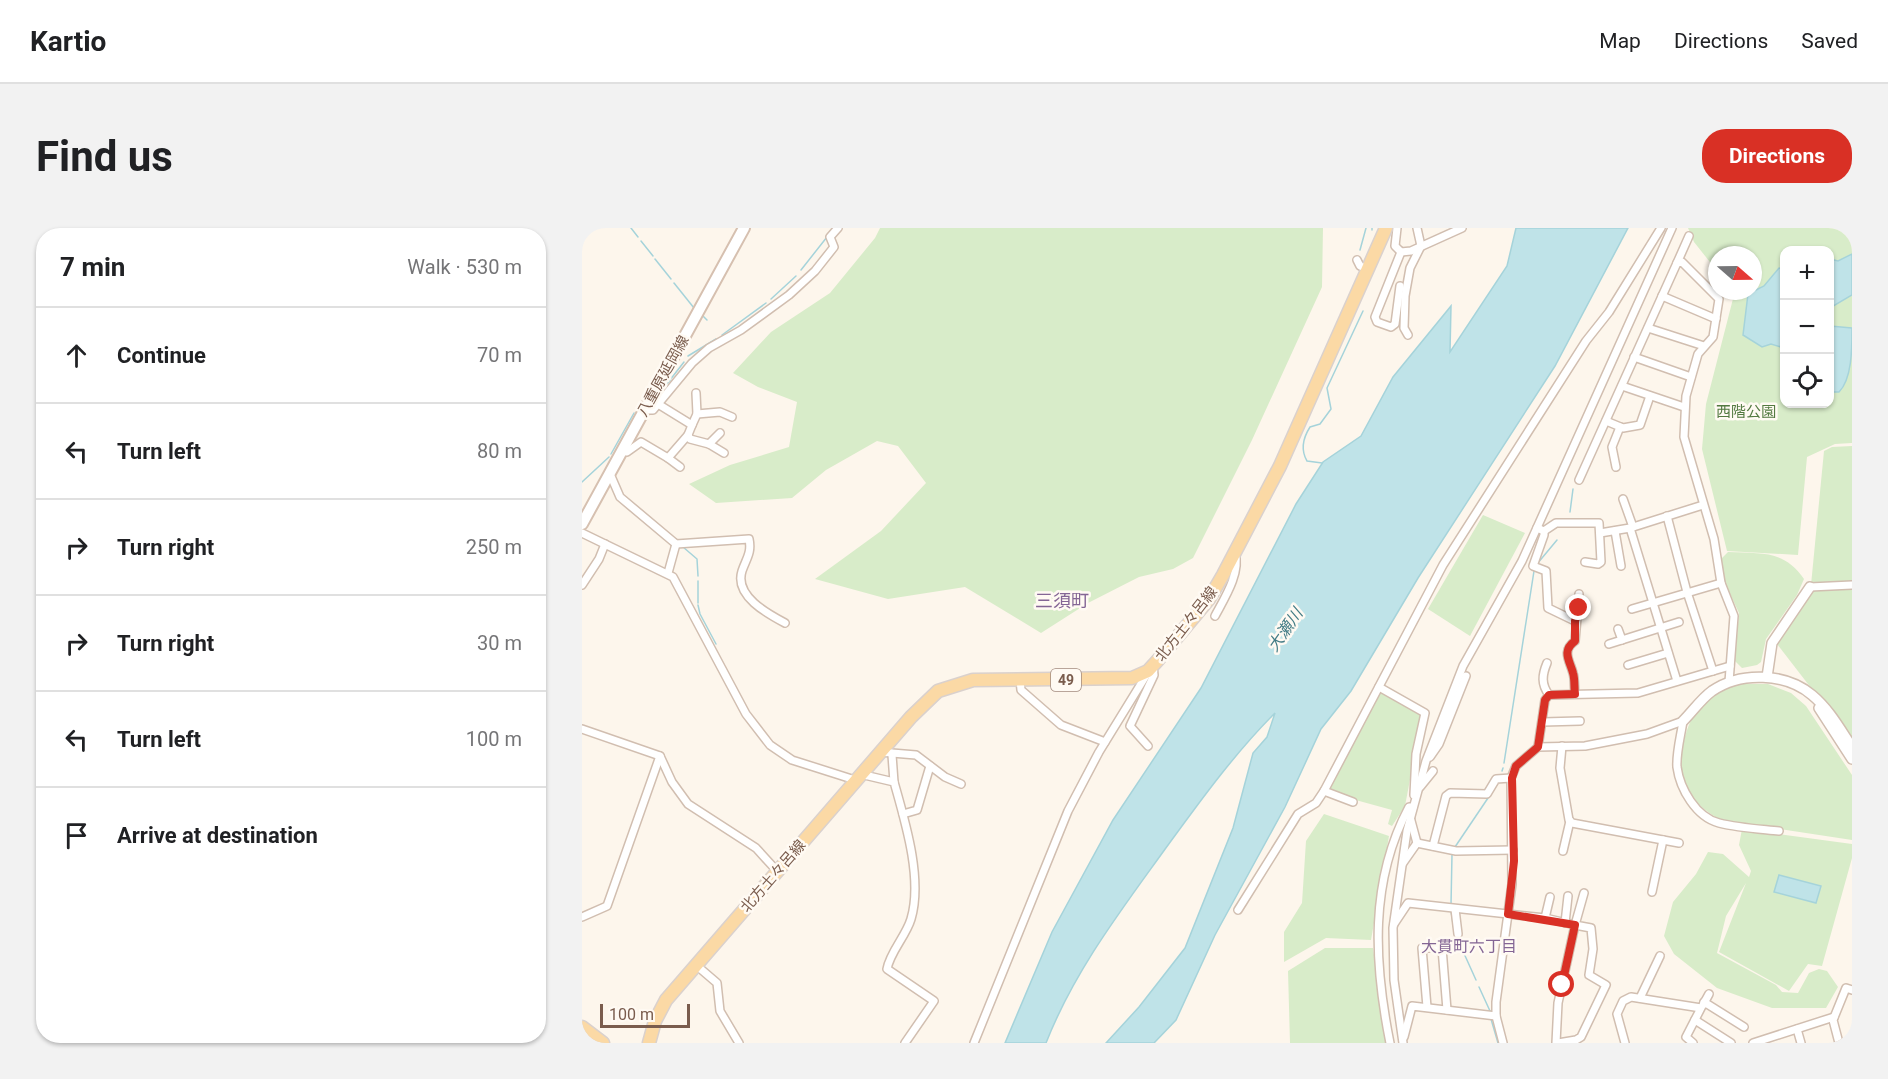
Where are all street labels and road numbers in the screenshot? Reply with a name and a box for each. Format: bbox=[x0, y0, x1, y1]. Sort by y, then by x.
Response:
street label: 八重原延岡線 bbox=[633, 332, 693, 420]
street label: 北方土々呂線 bbox=[1151, 583, 1221, 665]
road number: 49 bbox=[1051, 669, 1081, 691]
street label: 北方土々呂線 bbox=[737, 836, 809, 916]

